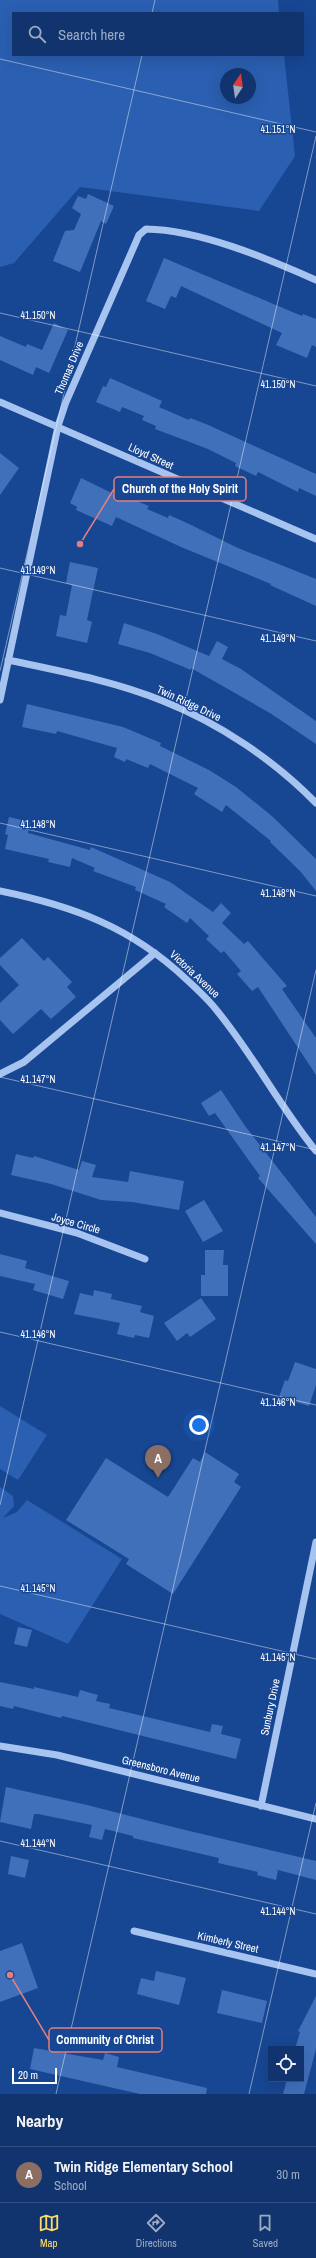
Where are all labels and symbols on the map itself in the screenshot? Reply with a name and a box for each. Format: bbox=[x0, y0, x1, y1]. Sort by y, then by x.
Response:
north arrow bbox=[220, 68, 256, 104]
text: 41.151°N bbox=[261, 123, 296, 136]
text: 41.150°N bbox=[21, 309, 56, 322]
street label: Thomas Drive bbox=[51, 339, 87, 397]
text: 41.150°N bbox=[261, 378, 296, 391]
street label: Lloyd Street bbox=[126, 440, 176, 472]
callout: Church of the Holy Spirit bbox=[114, 477, 246, 501]
text: Church of the Holy Spirit bbox=[122, 481, 239, 497]
text: 41.149°N bbox=[21, 564, 56, 577]
text: 41.149°N bbox=[261, 632, 296, 645]
street label: Twin Ridge Drive bbox=[154, 682, 224, 724]
text: 41.148°N bbox=[21, 818, 56, 831]
text: 41.148°N bbox=[261, 887, 296, 900]
street label: Victoria Avenue bbox=[167, 947, 223, 1001]
text: 41.147°N bbox=[21, 1073, 56, 1086]
text: 41.147°N bbox=[261, 1141, 296, 1154]
street label: Joyce Circle bbox=[50, 1209, 102, 1237]
text: 41.146°N bbox=[21, 1328, 56, 1341]
text: 41.146°N bbox=[261, 1396, 296, 1409]
your location bbox=[189, 1415, 209, 1435]
pin: A bbox=[145, 1445, 171, 1478]
text: 41.145°N bbox=[21, 1582, 56, 1595]
text: 41.145°N bbox=[261, 1651, 296, 1664]
street label: Sunbury Drive bbox=[257, 1677, 283, 1737]
street label: Greensboro Avenue bbox=[120, 1753, 202, 1785]
text: 41.144°N bbox=[21, 1837, 56, 1850]
text: 41.144°N bbox=[261, 1905, 296, 1918]
street label: Kimberly Street bbox=[196, 1928, 260, 1956]
callout: Community of Christ bbox=[49, 2028, 162, 2052]
text: Community of Christ bbox=[56, 2032, 154, 2048]
scale bar bbox=[12, 2066, 57, 2085]

